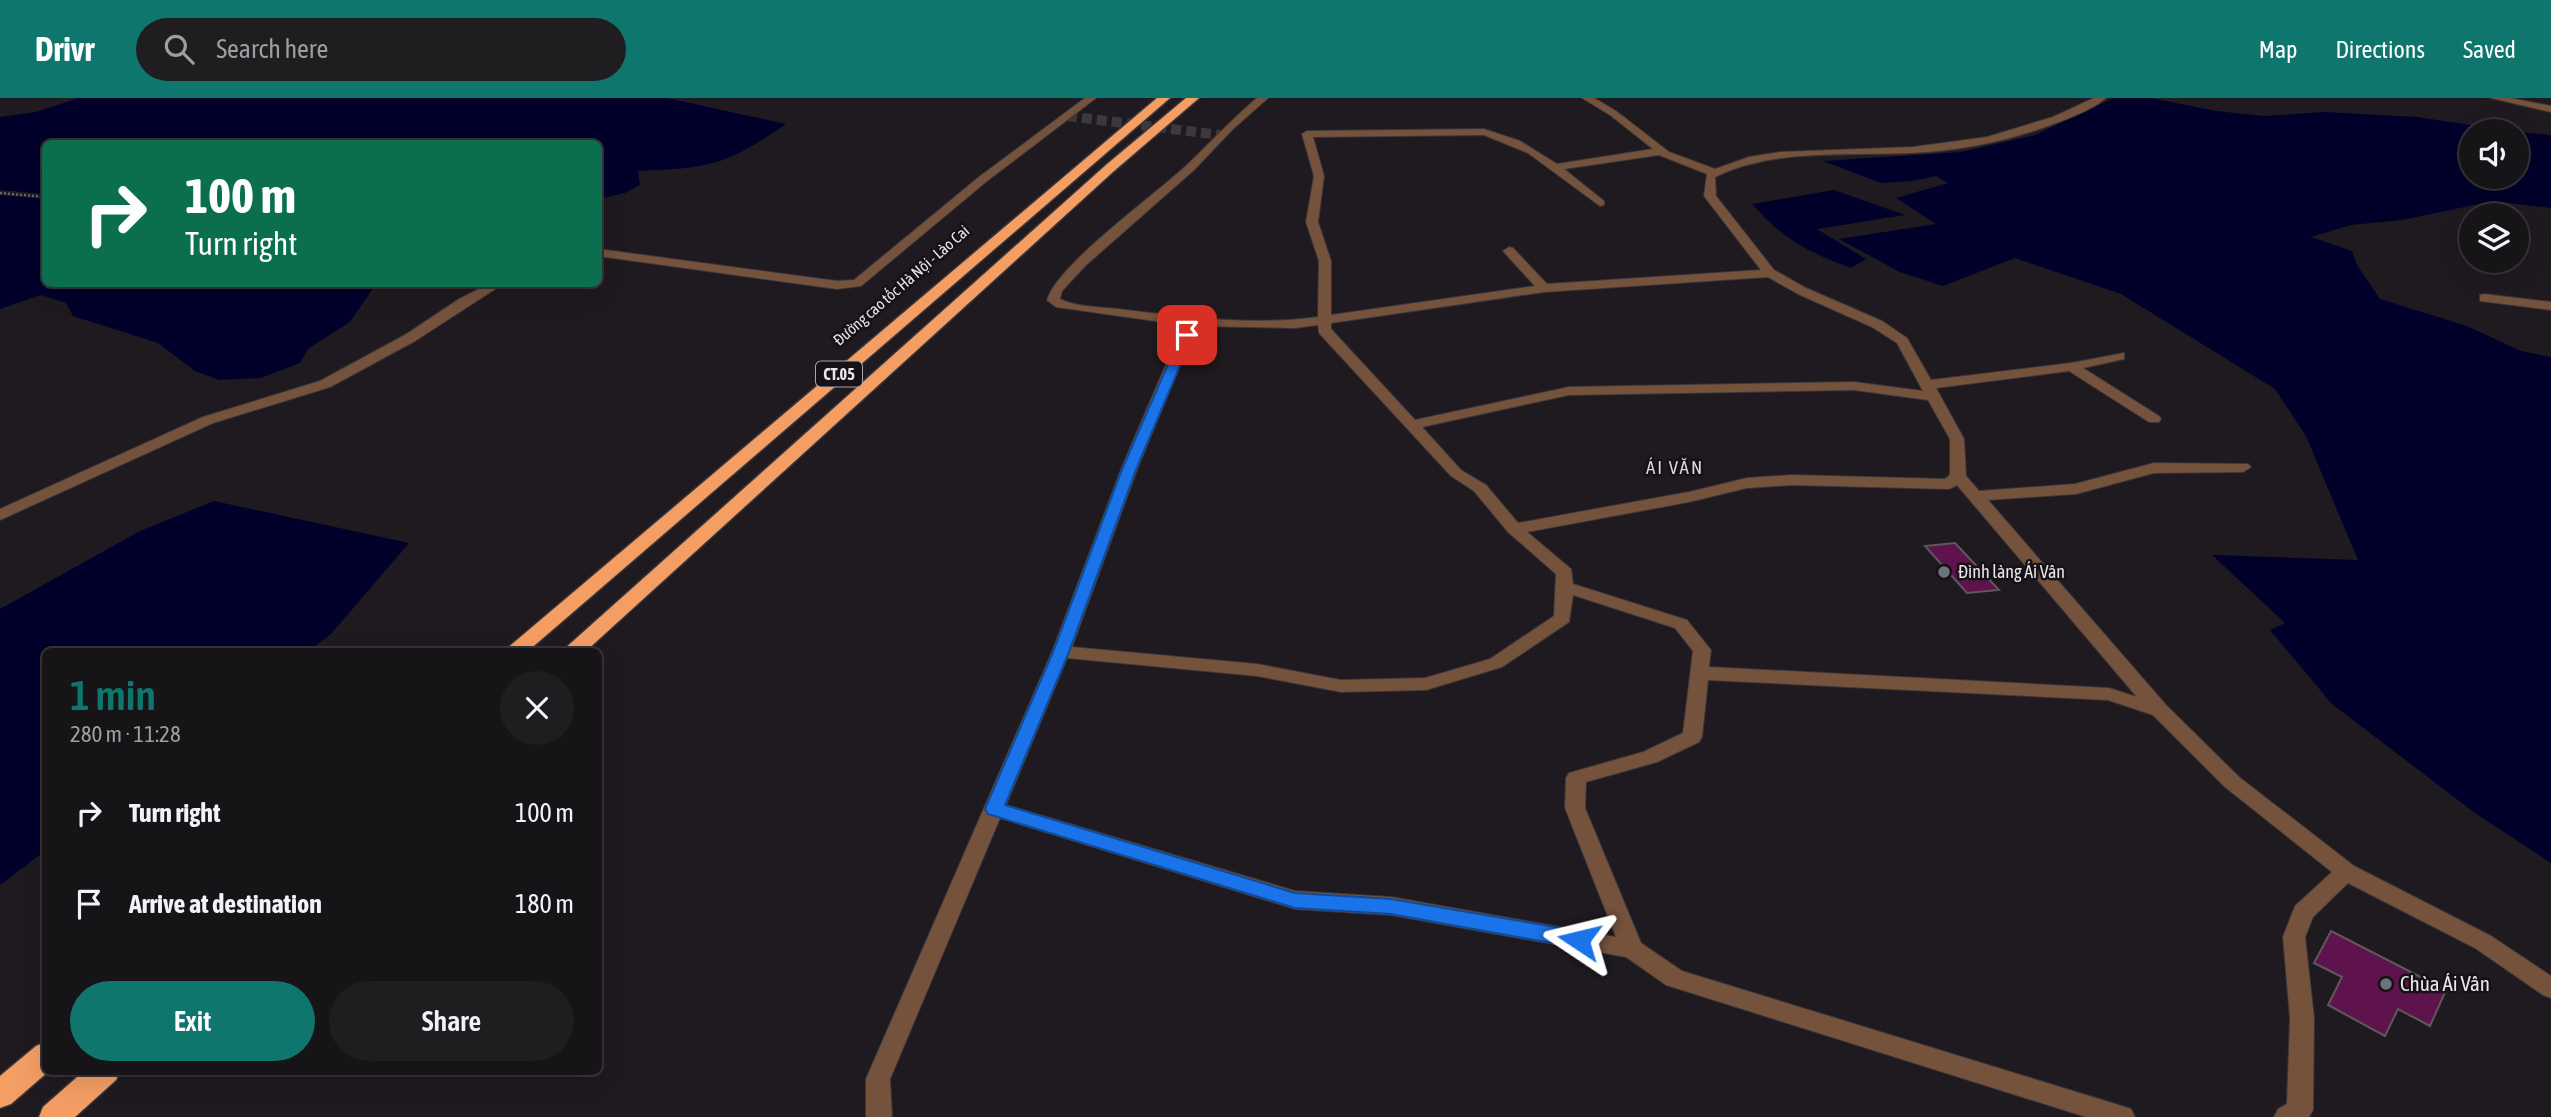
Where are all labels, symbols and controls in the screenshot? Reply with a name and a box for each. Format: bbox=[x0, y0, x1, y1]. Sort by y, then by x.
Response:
search box bbox=[136, 18, 626, 81]
text: Drivr bbox=[35, 30, 94, 68]
icon: search bbox=[160, 30, 198, 68]
text: Search here bbox=[216, 34, 328, 64]
text: Map bbox=[2259, 36, 2297, 63]
text: Directions bbox=[2335, 36, 2425, 63]
text: Saved bbox=[2463, 36, 2516, 63]
map controls bbox=[2459, 119, 2529, 273]
button: sound bbox=[2459, 119, 2529, 189]
text: 100 m bbox=[185, 167, 296, 223]
icon: right bbox=[70, 168, 161, 259]
button: layers bbox=[2459, 203, 2529, 273]
street label: Đường cao tốc Hà Nội - Lào Cai bbox=[829, 220, 973, 350]
text: Turn right bbox=[185, 225, 298, 262]
pin bbox=[1157, 305, 1217, 365]
icon: arrive bbox=[1168, 316, 1206, 354]
road number: CT.05 bbox=[816, 362, 862, 386]
district label: ÁI VĂN bbox=[1646, 456, 1704, 478]
place label: Đình làng Ái Vân bbox=[1958, 561, 2065, 582]
marker: Đình làng Ái Vân bbox=[1936, 564, 1952, 580]
text: 1 min bbox=[70, 671, 156, 719]
button: close bbox=[500, 671, 574, 745]
text: 280 m · 11:28 bbox=[70, 721, 181, 747]
icon: right bbox=[70, 794, 108, 832]
text: Turn right bbox=[129, 798, 220, 828]
text: 100 m bbox=[515, 798, 574, 828]
icon: arrive bbox=[70, 885, 108, 923]
text: Arrive at destination bbox=[129, 889, 322, 919]
text: 180 m bbox=[515, 889, 574, 919]
position arrow bbox=[1542, 903, 1616, 977]
place label: Chùa Ái Vân bbox=[2400, 971, 2490, 995]
marker: Chùa Ái Vân bbox=[2378, 976, 2394, 992]
button: Exit bbox=[70, 981, 315, 1061]
button: Share bbox=[329, 981, 574, 1061]

